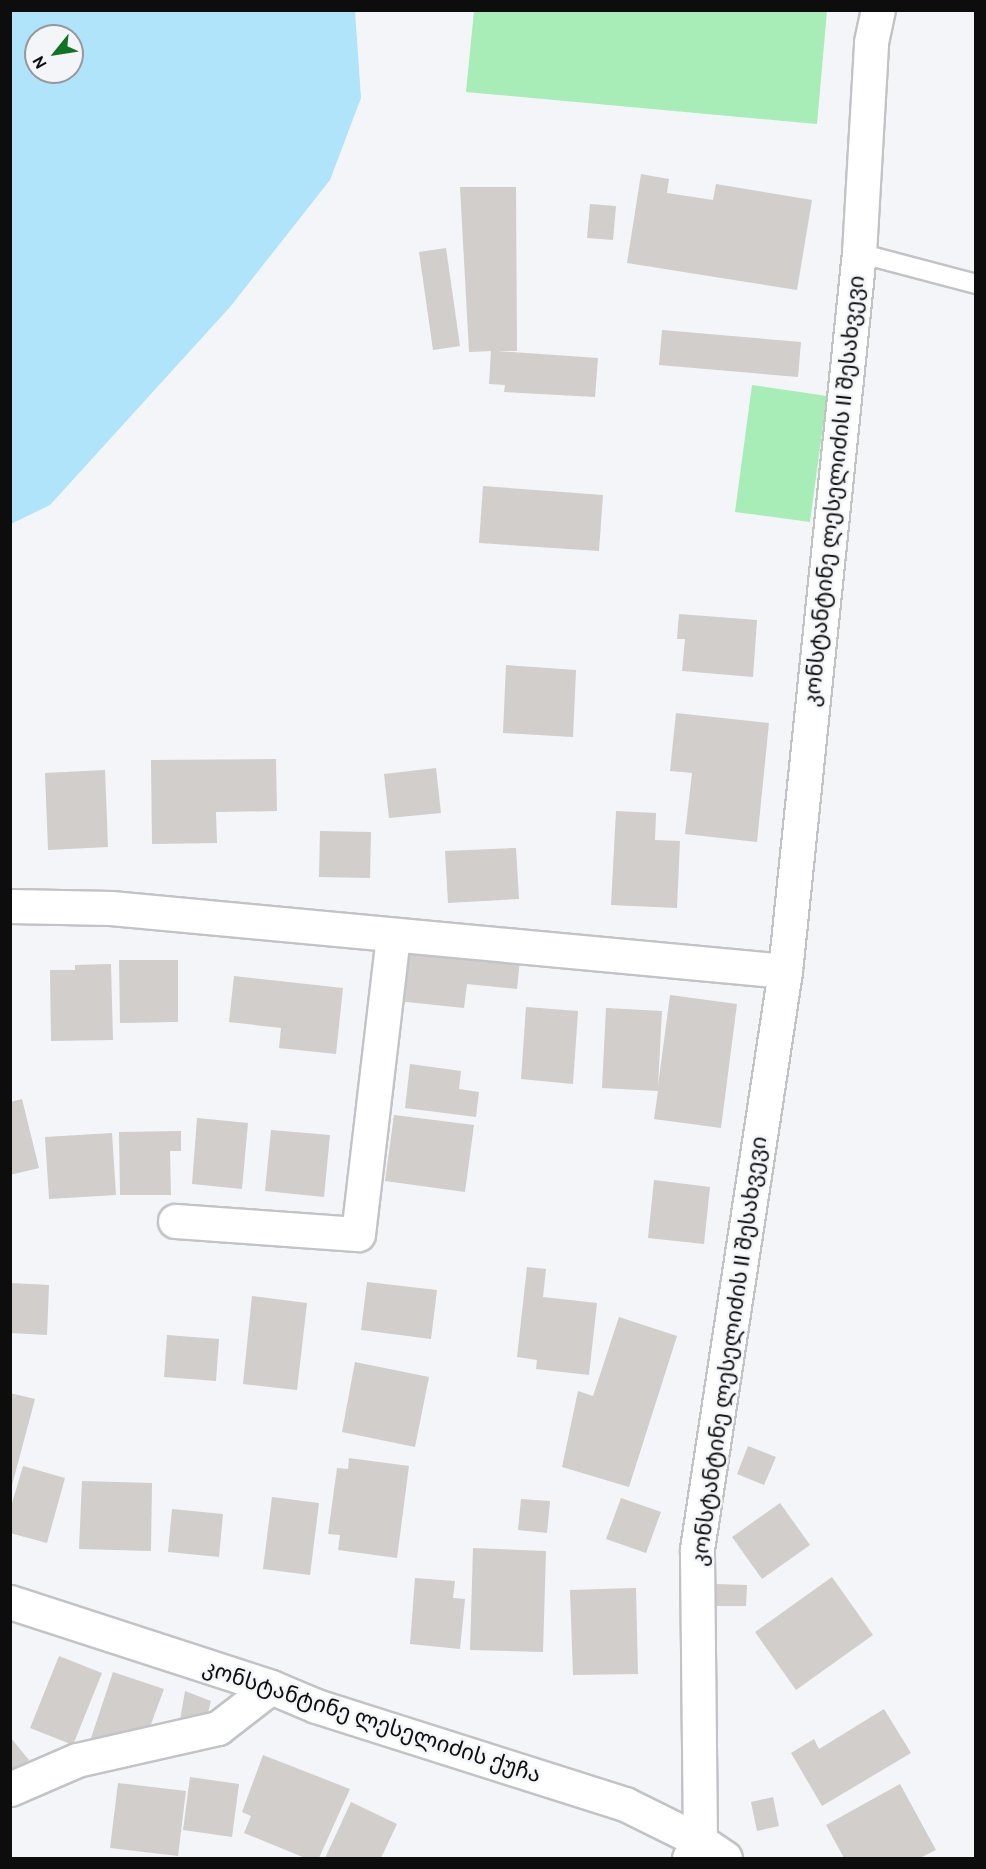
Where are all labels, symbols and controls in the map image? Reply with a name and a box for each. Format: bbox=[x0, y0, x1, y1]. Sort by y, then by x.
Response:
north arrow bbox=[24, 24, 84, 84]
text: N bbox=[29, 53, 51, 72]
street label: კონსტანტინე ლესელიძის II შესახვევი bbox=[798, 274, 870, 708]
street label: კონსტანტინე ლესელიძის II შესახვევი bbox=[686, 1134, 772, 1568]
street label: კონსტანტინე ლესელიძის ქუჩა bbox=[200, 1654, 544, 1788]

